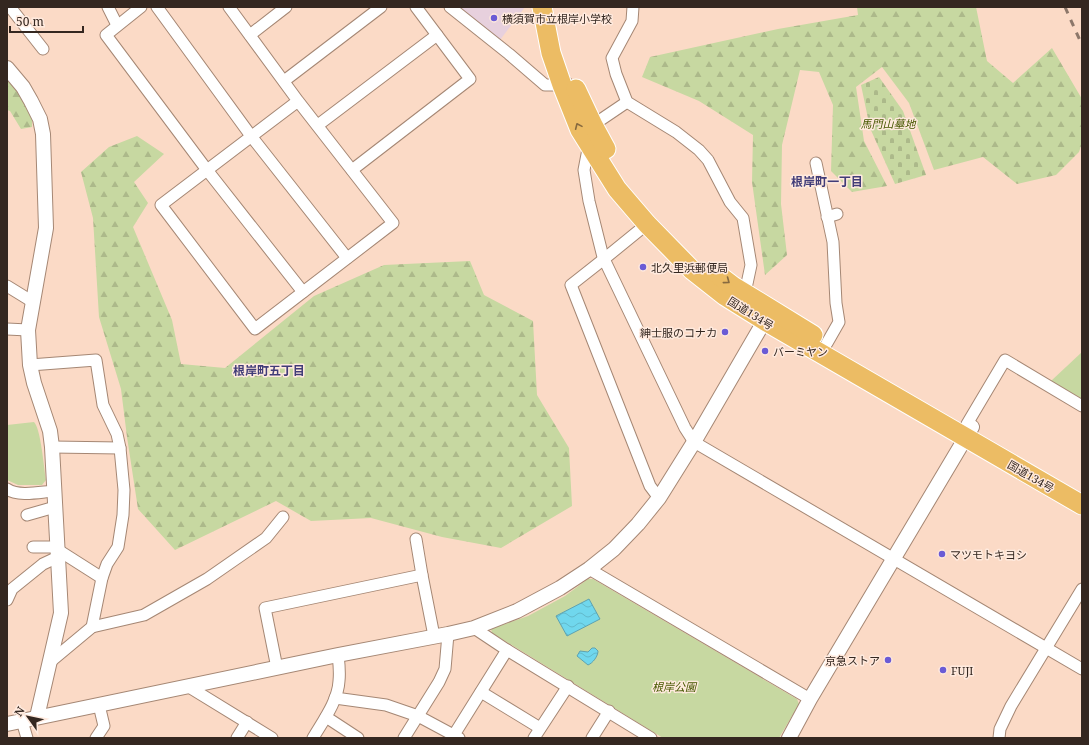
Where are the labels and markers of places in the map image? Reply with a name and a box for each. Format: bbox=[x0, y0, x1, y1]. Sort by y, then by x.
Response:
place label: 横須賀市立根岸小学校 bbox=[502, 11, 612, 26]
marker: 横須賀市立根岸小学校 bbox=[489, 13, 499, 23]
place label: 北久里浜郵便局 bbox=[651, 260, 728, 275]
marker: 北久里浜郵便局 bbox=[638, 262, 648, 272]
place label: 紳士服のコナカ bbox=[640, 325, 717, 340]
marker: 紳士服のコナカ bbox=[720, 327, 730, 337]
place label: バーミヤン bbox=[773, 344, 828, 359]
marker: バーミヤン bbox=[760, 346, 770, 356]
place label: マツモトキヨシ bbox=[950, 547, 1027, 562]
marker: マツモトキヨシ bbox=[937, 549, 947, 559]
place label: 京急ストア bbox=[825, 653, 880, 668]
marker: 京急ストア bbox=[883, 655, 893, 665]
place label: FUJI bbox=[951, 663, 973, 678]
marker: FUJI bbox=[938, 665, 948, 675]

